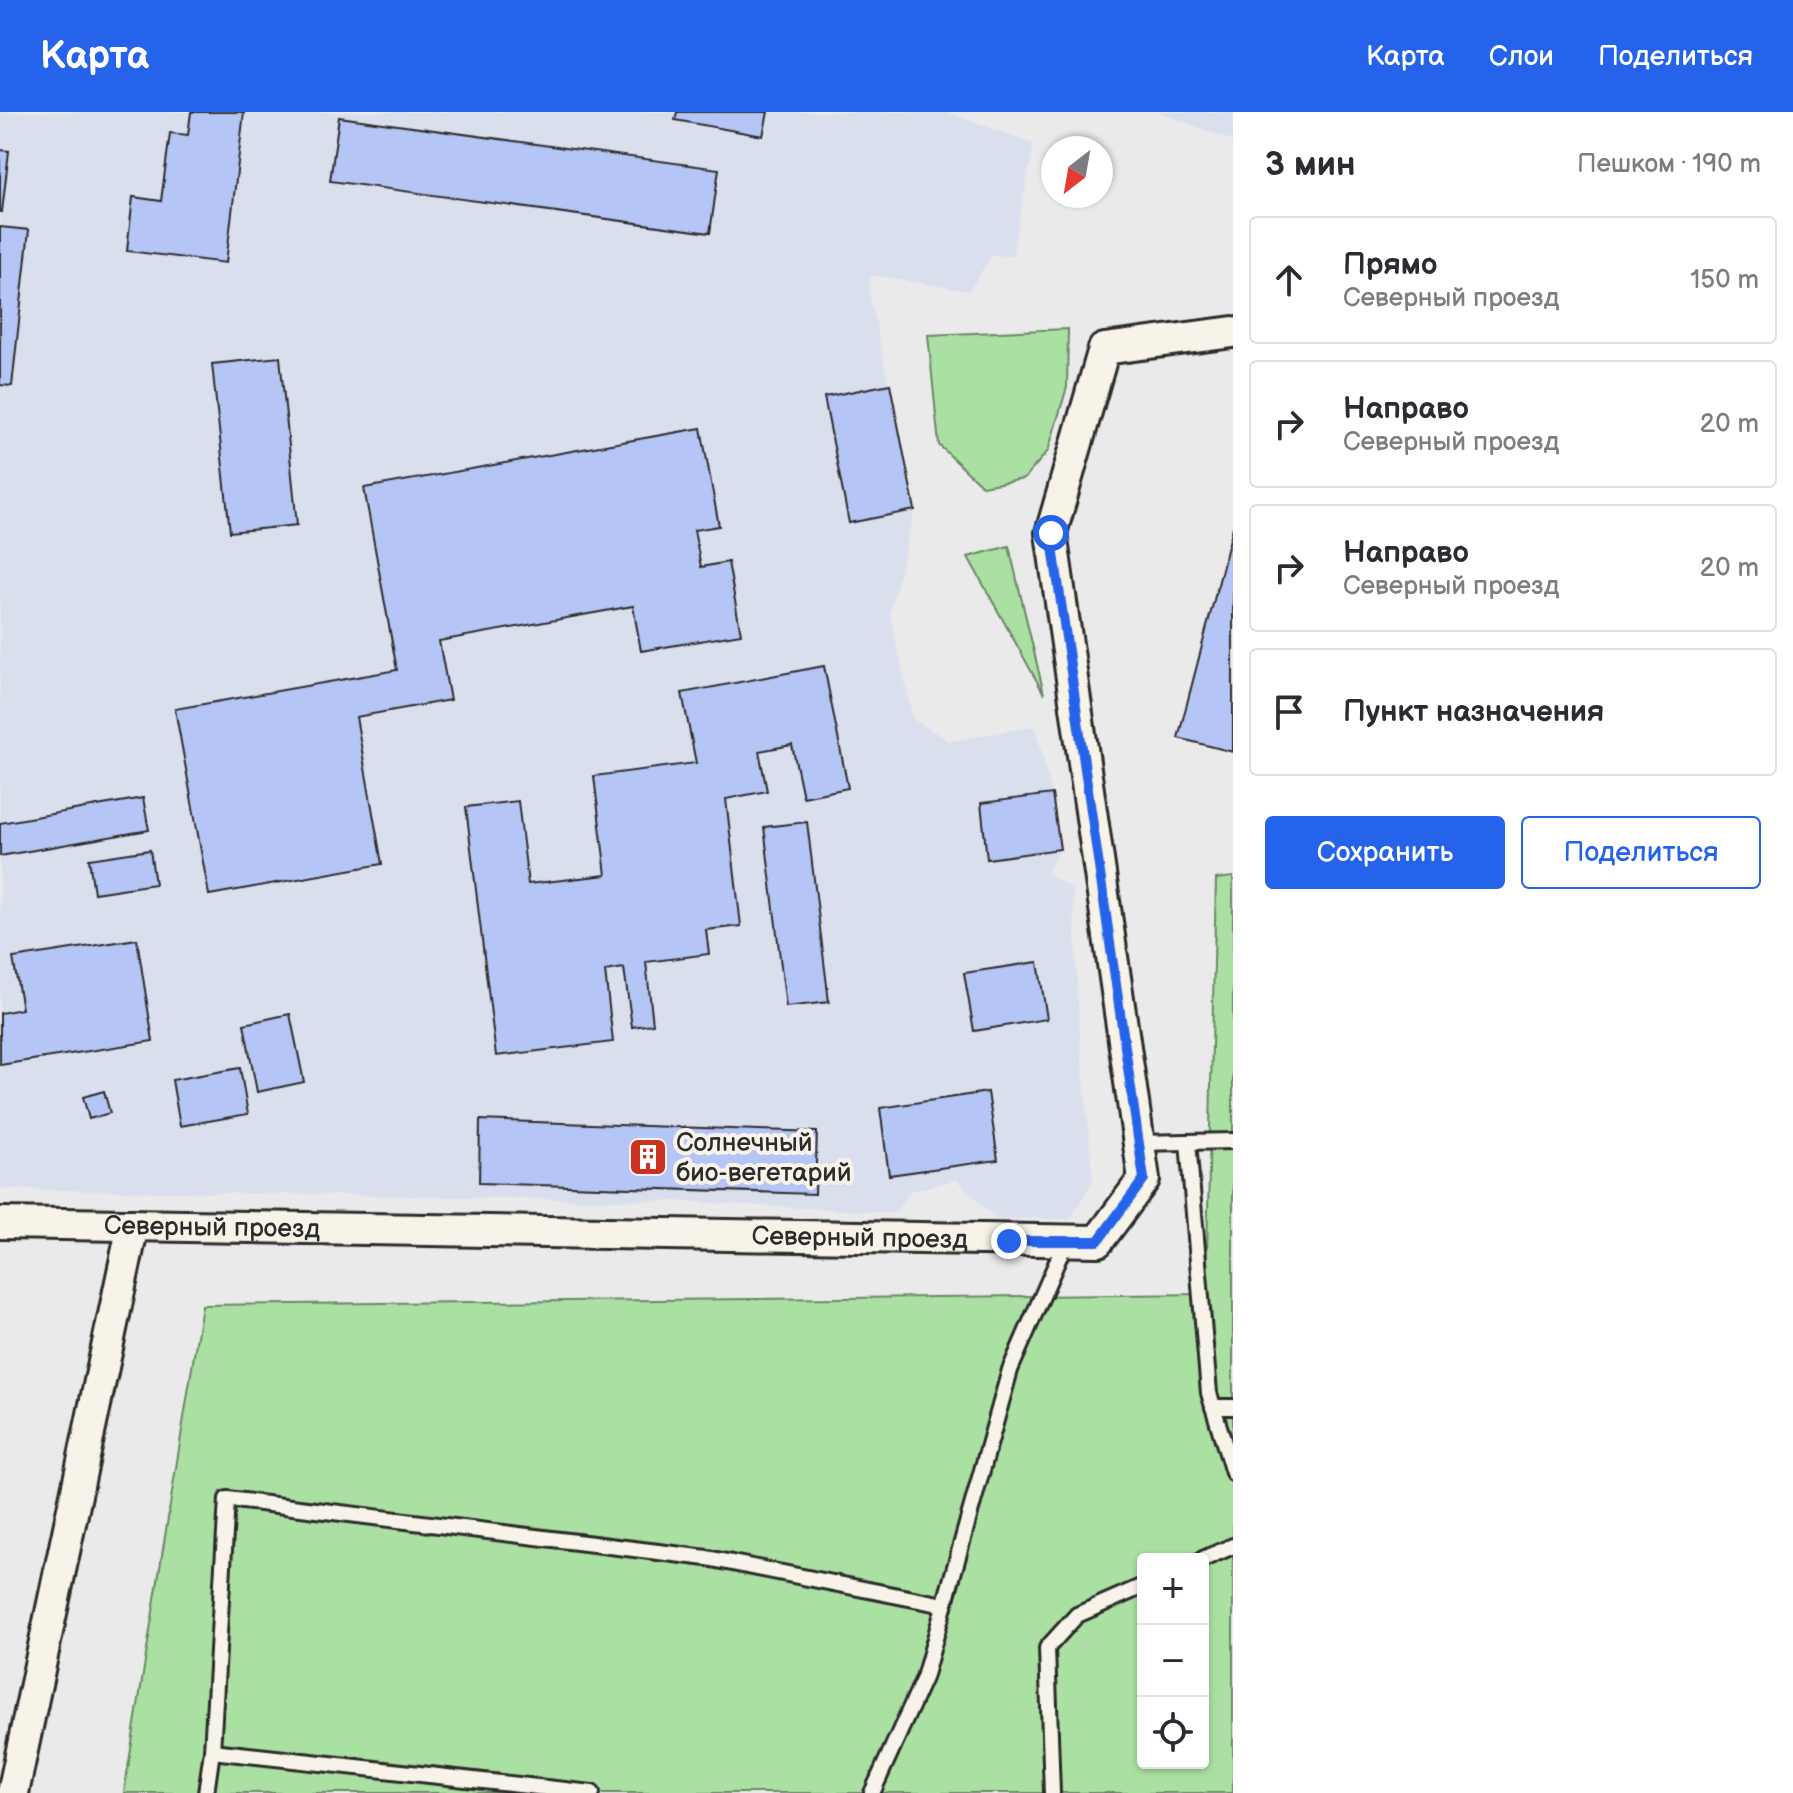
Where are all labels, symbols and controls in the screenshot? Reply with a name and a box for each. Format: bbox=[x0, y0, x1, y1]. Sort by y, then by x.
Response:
text: Карта bbox=[40, 34, 149, 79]
text: Карта bbox=[1366, 40, 1445, 73]
text: Слои bbox=[1489, 40, 1554, 73]
text: Поделиться bbox=[1598, 40, 1753, 73]
north arrow bbox=[1041, 136, 1113, 208]
text: 3 мин bbox=[1265, 144, 1356, 185]
text: Пешком · 190 m bbox=[1577, 149, 1761, 180]
text: Прямо bbox=[1343, 247, 1437, 283]
icon: ahead bbox=[1267, 258, 1311, 302]
text: 150 m bbox=[1690, 265, 1759, 296]
text: Северный проезд bbox=[1343, 283, 1559, 314]
text: Направо bbox=[1343, 391, 1469, 427]
icon: right bbox=[1267, 402, 1311, 446]
text: 20 m bbox=[1700, 409, 1759, 440]
text: Северный проезд bbox=[1343, 427, 1559, 458]
route start bbox=[1033, 515, 1069, 551]
text: Направо bbox=[1343, 535, 1469, 571]
icon: right bbox=[1267, 546, 1311, 590]
text: 20 m bbox=[1700, 553, 1759, 584]
text: Северный проезд bbox=[1343, 571, 1559, 602]
icon: arrive bbox=[1267, 690, 1311, 734]
text: Пункт назначения bbox=[1343, 694, 1604, 730]
button: Сохранить bbox=[1265, 816, 1505, 889]
button: Поделиться bbox=[1521, 816, 1761, 889]
place label: Солнечный био-вегетарий bbox=[676, 1128, 852, 1189]
building icon: Солнечный био-вегетарий bbox=[627, 1136, 669, 1178]
street label: Северный проезд bbox=[104, 1211, 321, 1245]
street label: Северный проезд bbox=[751, 1221, 968, 1256]
route end bbox=[991, 1223, 1027, 1259]
map controls bbox=[1137, 1553, 1209, 1769]
button: + bbox=[1137, 1553, 1209, 1625]
button: − bbox=[1137, 1625, 1209, 1697]
button: locate bbox=[1137, 1697, 1209, 1769]

